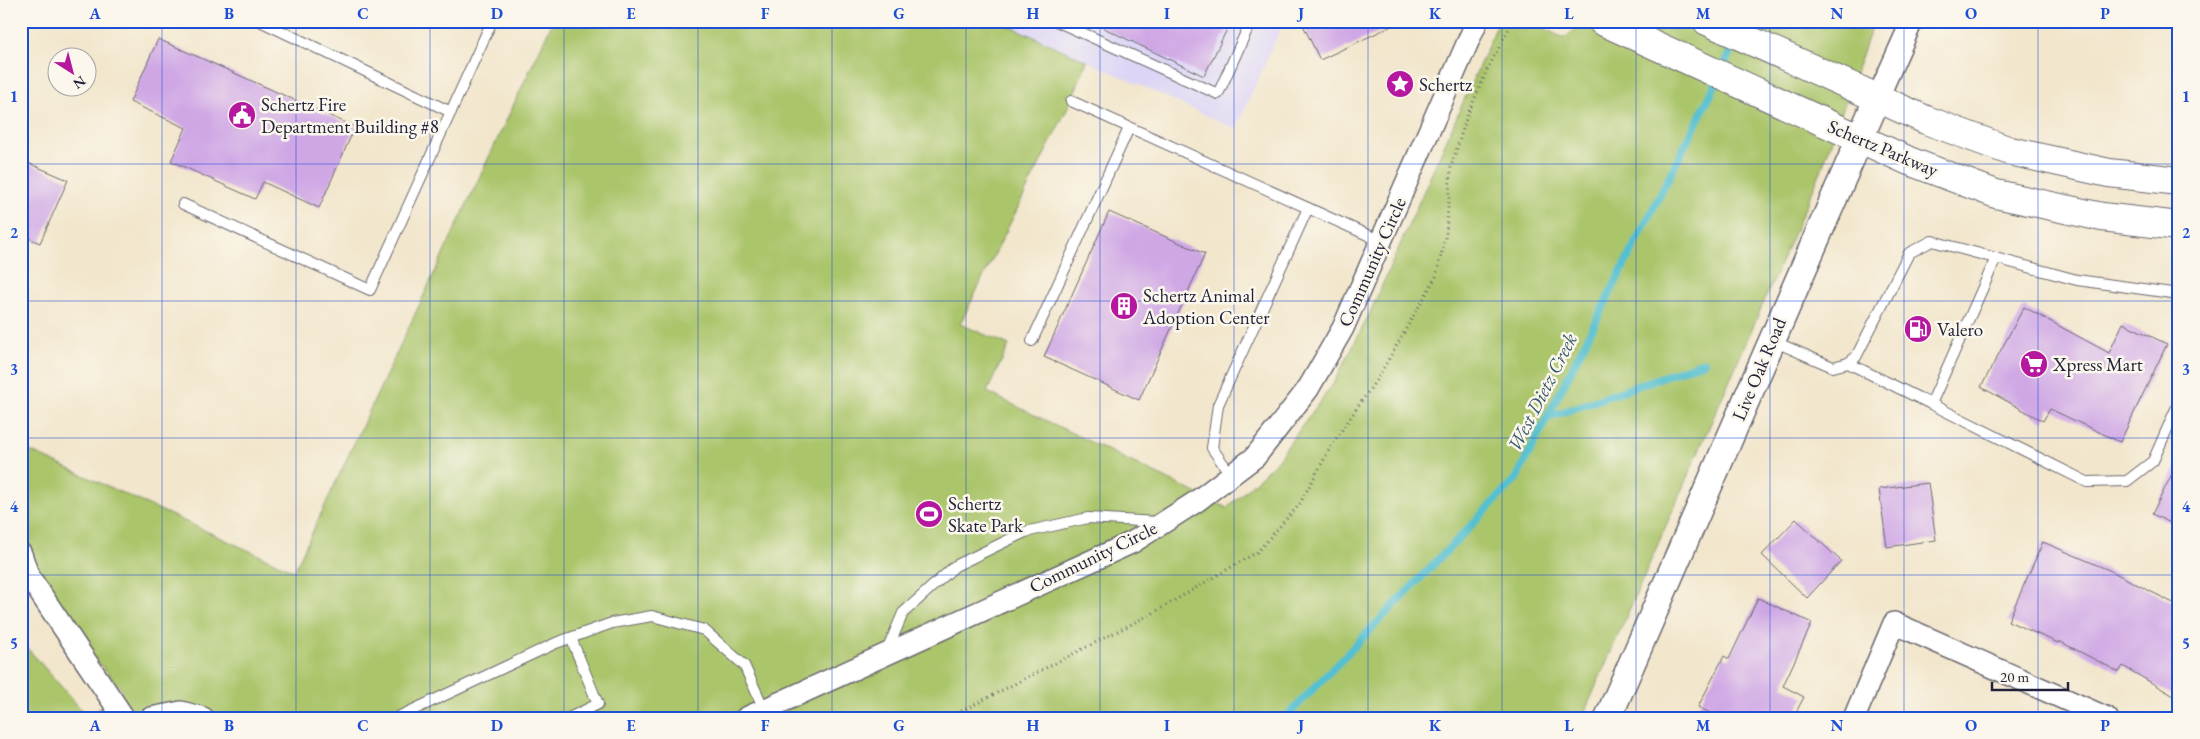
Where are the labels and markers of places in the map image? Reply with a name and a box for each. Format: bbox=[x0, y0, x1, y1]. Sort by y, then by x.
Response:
place icon: Schertz bbox=[1385, 69, 1415, 99]
place label: Schertz bbox=[1419, 72, 1473, 97]
place label: Schertz Fire Department Building #8 bbox=[261, 92, 439, 139]
public building icon: Schertz Fire Department Building #8 bbox=[227, 100, 257, 130]
place label: Schertz Animal Adoption Center bbox=[1142, 283, 1270, 330]
building icon: Schertz Animal Adoption Center bbox=[1109, 291, 1139, 321]
fuel station icon: Valero bbox=[1903, 314, 1933, 344]
place label: Valero bbox=[1937, 317, 1983, 342]
supermarket icon: Xpress Mart bbox=[2019, 349, 2049, 379]
place label: Xpress Mart bbox=[2052, 352, 2143, 377]
place label: Schertz Skate Park bbox=[948, 491, 1024, 538]
sports icon: Schertz Skate Park bbox=[914, 499, 944, 529]

